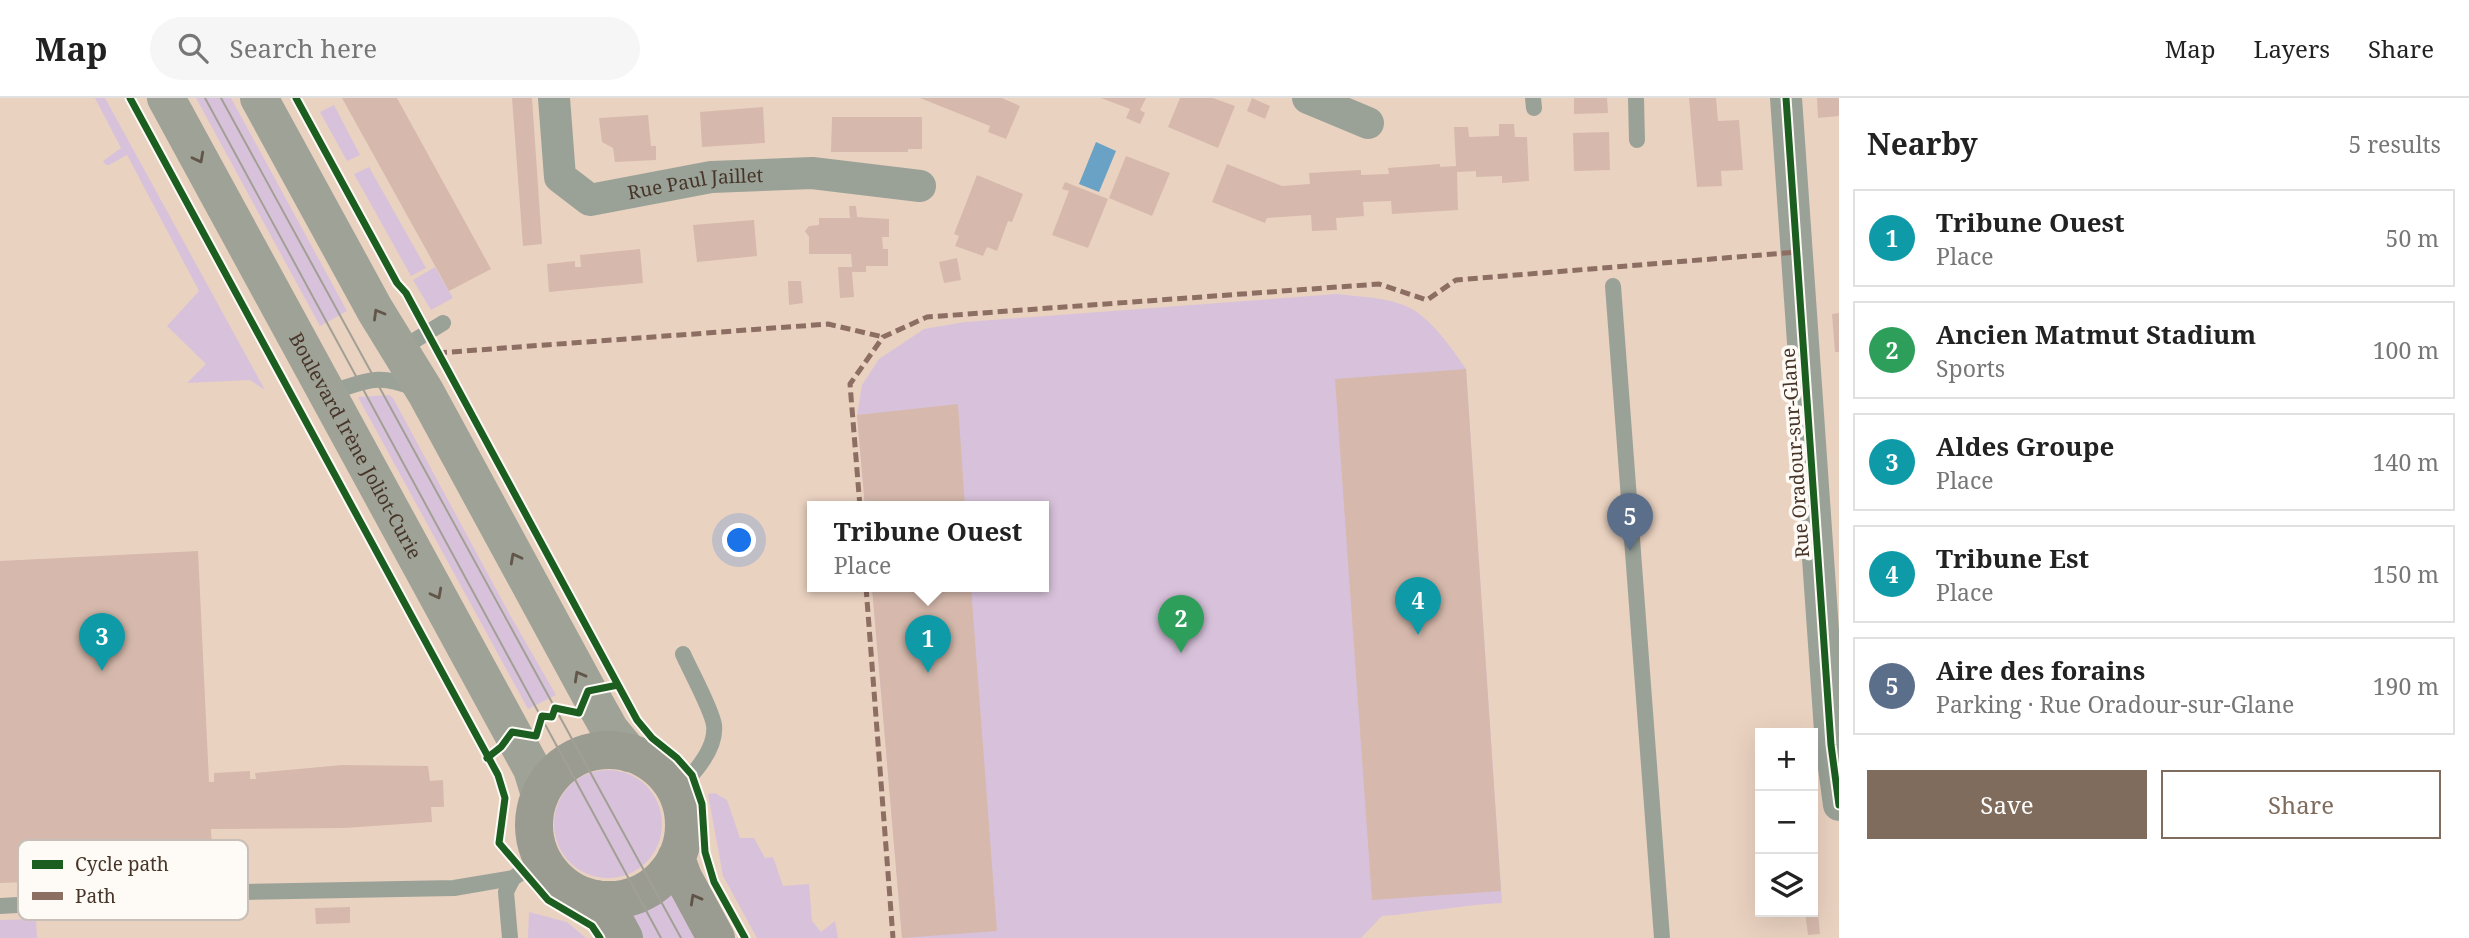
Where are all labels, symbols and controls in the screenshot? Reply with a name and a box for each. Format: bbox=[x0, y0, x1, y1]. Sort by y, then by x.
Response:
search box bbox=[150, 17, 640, 80]
text: Map bbox=[35, 26, 108, 71]
icon: search bbox=[174, 29, 212, 67]
text: Search here bbox=[230, 30, 377, 66]
text: Map bbox=[2165, 32, 2216, 65]
text: Layers bbox=[2254, 32, 2330, 65]
text: Share bbox=[2368, 32, 2434, 65]
text: Nearby bbox=[1867, 123, 1978, 164]
text: 5 results bbox=[2348, 128, 2441, 160]
one-way arrow bbox=[190, 151, 204, 163]
street label: Rue Paul Jaillet bbox=[625, 162, 764, 206]
text: Tribune Ouest bbox=[1936, 204, 2125, 240]
text: 1 bbox=[1886, 222, 1899, 254]
text: 50 m bbox=[2386, 222, 2439, 254]
text: Place bbox=[1936, 240, 1994, 272]
one-way arrow bbox=[373, 309, 386, 321]
text: Ancien Matmut Stadium bbox=[1936, 316, 2256, 352]
street label: Boulevard Irène Joliot-Curie bbox=[283, 328, 428, 564]
text: 2 bbox=[1886, 334, 1899, 366]
text: 100 m bbox=[2373, 334, 2439, 366]
street label: Rue Oradour-sur-Glane bbox=[1775, 347, 1815, 559]
text: Sports bbox=[1936, 352, 2005, 384]
text: Aldes Groupe bbox=[1936, 428, 2114, 464]
text: 3 bbox=[1886, 446, 1899, 478]
text: 140 m bbox=[2373, 446, 2439, 478]
text: Place bbox=[1936, 464, 1994, 496]
pin: 5 bbox=[1607, 493, 1653, 551]
popup bbox=[807, 501, 1049, 592]
text: Tribune Ouest bbox=[834, 513, 1022, 549]
your location bbox=[722, 523, 756, 557]
text: Tribune Est bbox=[1936, 540, 2089, 576]
text: Place bbox=[834, 549, 891, 581]
one-way arrow bbox=[510, 552, 524, 565]
text: 4 bbox=[1886, 558, 1899, 590]
text: 150 m bbox=[2373, 558, 2439, 590]
text: Place bbox=[1936, 576, 1994, 608]
pin: 4 bbox=[1395, 577, 1441, 635]
one-way arrow bbox=[428, 587, 442, 599]
pin: 2 bbox=[1158, 595, 1204, 653]
pin: 3 bbox=[79, 613, 125, 671]
pin: 1 bbox=[905, 615, 951, 673]
text: Aire des forains bbox=[1936, 652, 2145, 688]
one-way arrow bbox=[574, 670, 587, 683]
text: 5 bbox=[1886, 670, 1899, 702]
text: 190 m bbox=[2373, 670, 2439, 702]
text: Parking · Rue Oradour-sur-Glane bbox=[1936, 688, 2294, 720]
map controls bbox=[1755, 728, 1818, 917]
button: + bbox=[1755, 728, 1818, 791]
button: Save bbox=[1867, 770, 2147, 839]
button: Share bbox=[2161, 770, 2441, 839]
button: − bbox=[1755, 791, 1818, 854]
legend bbox=[18, 840, 248, 920]
text: Cycle path bbox=[75, 851, 169, 877]
button: layers bbox=[1755, 854, 1818, 917]
text: Path bbox=[75, 883, 116, 909]
one-way arrow bbox=[690, 894, 703, 906]

